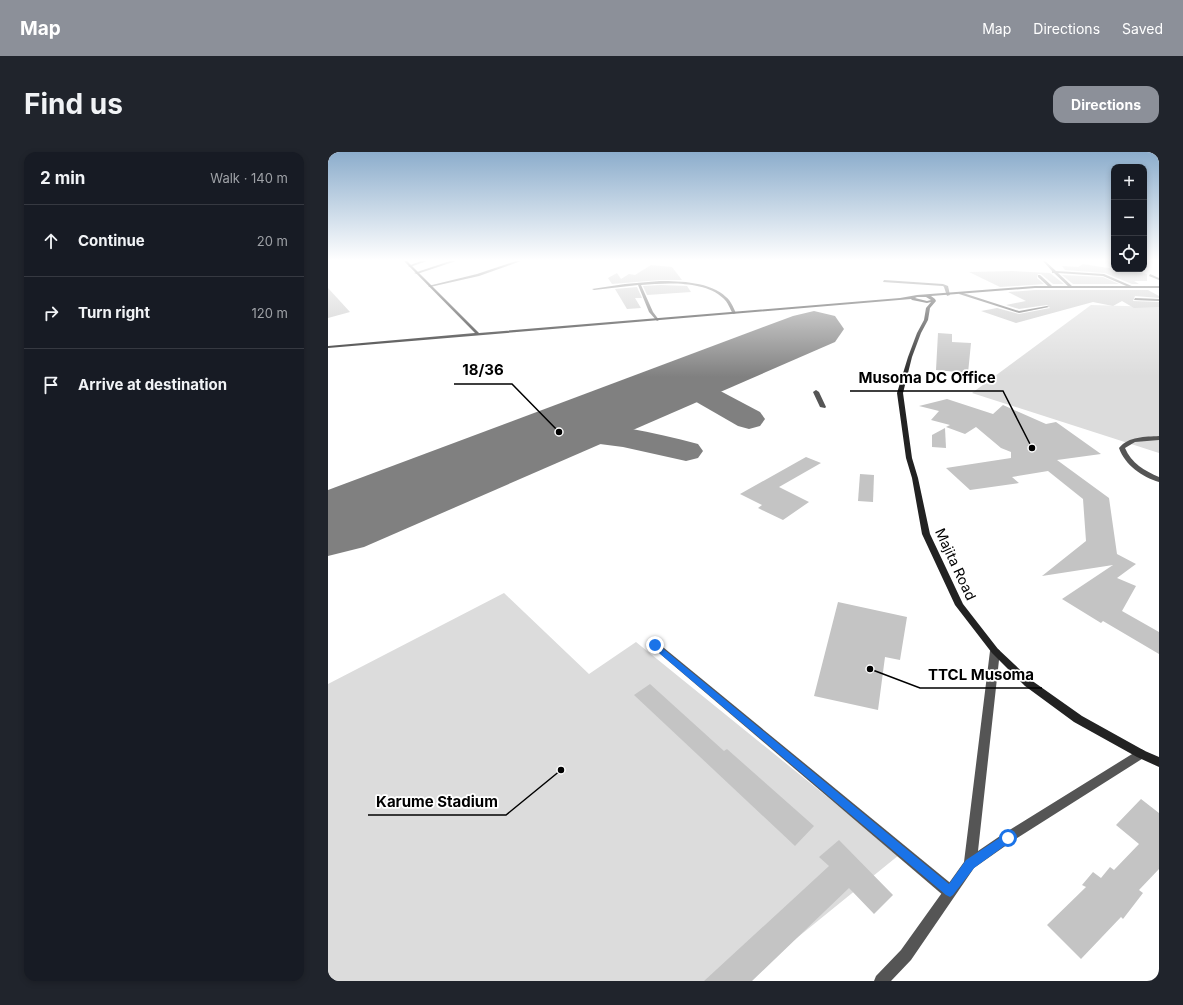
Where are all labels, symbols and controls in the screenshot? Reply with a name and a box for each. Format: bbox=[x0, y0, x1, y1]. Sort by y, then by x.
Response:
text: Map bbox=[20, 17, 61, 40]
text: Map bbox=[982, 20, 1011, 37]
text: Directions bbox=[1033, 20, 1100, 37]
text: Saved bbox=[1122, 20, 1163, 37]
button: Directions bbox=[1053, 86, 1159, 123]
text: Find us bbox=[24, 87, 123, 121]
map controls bbox=[1111, 164, 1147, 272]
button: + bbox=[1111, 164, 1147, 200]
text: 2 min bbox=[40, 168, 85, 188]
text: Walk · 140 m bbox=[210, 170, 288, 186]
button: − bbox=[1111, 200, 1147, 236]
icon: ahead bbox=[40, 230, 62, 252]
text: Continue bbox=[78, 231, 145, 250]
text: 20 m bbox=[257, 233, 288, 249]
button: locate bbox=[1111, 236, 1147, 272]
icon: right bbox=[40, 302, 62, 324]
text: Turn right bbox=[78, 303, 150, 322]
text: 120 m bbox=[252, 305, 288, 321]
callout: 18/36 bbox=[454, 357, 512, 384]
text: 18/36 bbox=[462, 360, 504, 379]
callout: Musoma DC Office bbox=[850, 364, 1003, 391]
text: Musoma DC Office bbox=[858, 368, 996, 387]
icon: arrive bbox=[40, 374, 62, 396]
text: Arrive at destination bbox=[78, 375, 227, 394]
street label: Majita Road bbox=[932, 525, 980, 603]
route end bbox=[646, 636, 664, 654]
callout: TTCL Musoma bbox=[920, 661, 1042, 688]
text: TTCL Musoma bbox=[928, 665, 1034, 684]
callout: Karume Stadium bbox=[368, 788, 506, 815]
text: Karume Stadium bbox=[376, 792, 498, 811]
route start bbox=[999, 829, 1017, 847]

